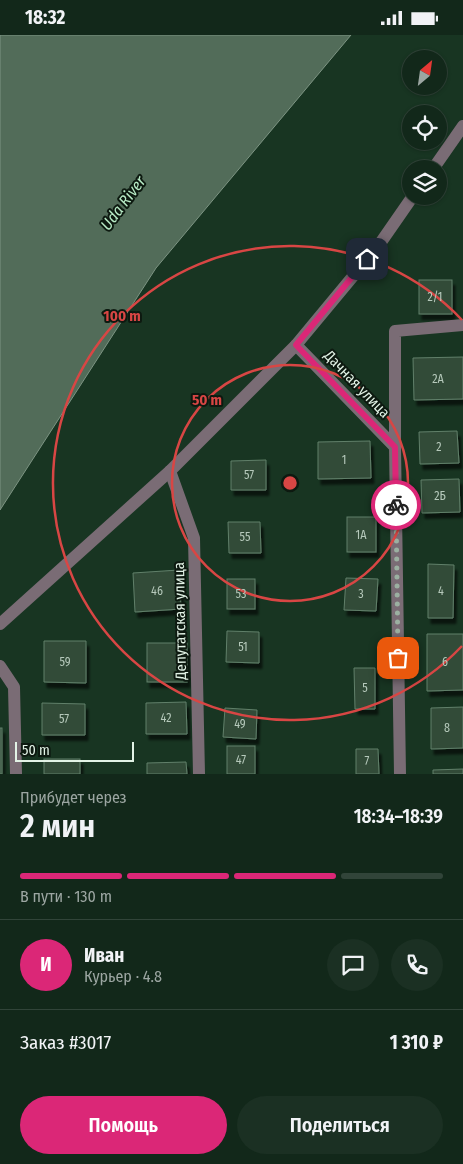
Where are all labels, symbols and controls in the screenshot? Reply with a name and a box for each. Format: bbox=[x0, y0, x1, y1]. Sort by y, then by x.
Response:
text: 18:32 bbox=[25, 6, 65, 29]
north arrow bbox=[402, 50, 448, 95]
map controls bbox=[402, 50, 447, 205]
button: locate bbox=[402, 105, 447, 150]
button: layers bbox=[402, 160, 447, 205]
water label: Uda River bbox=[97, 172, 150, 234]
pin bbox=[346, 238, 388, 280]
icon: home bbox=[353, 245, 381, 273]
house number: 2/1 bbox=[428, 290, 442, 304]
text: 100 m bbox=[103, 307, 141, 325]
street label: Дачная улица bbox=[320, 346, 394, 422]
house number: 2А bbox=[432, 372, 444, 386]
text: 50 m bbox=[192, 391, 222, 409]
house number: 2 bbox=[436, 440, 442, 454]
house number: 1 bbox=[342, 453, 346, 467]
house number: 57 bbox=[244, 468, 254, 482]
centre of rings bbox=[281, 474, 299, 492]
courier bbox=[371, 480, 421, 530]
house number: 2Б bbox=[434, 489, 446, 503]
icon: bike bbox=[382, 491, 410, 519]
house number: 1А bbox=[356, 528, 367, 542]
house number: 55 bbox=[240, 530, 251, 544]
street label: Депутатская улица bbox=[170, 562, 190, 681]
house number: 46 bbox=[151, 584, 163, 598]
house number: 4 bbox=[438, 584, 444, 598]
house number: 53 bbox=[236, 587, 246, 601]
house number: 3 bbox=[358, 587, 364, 601]
pin bbox=[377, 637, 419, 679]
house number: 51 bbox=[238, 640, 248, 654]
icon: bag bbox=[384, 644, 412, 672]
house number: 59 bbox=[59, 655, 71, 669]
house number: 6 bbox=[442, 655, 448, 669]
house number: 5 bbox=[362, 681, 368, 695]
house number: 42 bbox=[161, 711, 171, 725]
house number: 57 bbox=[59, 712, 69, 726]
house number: 49 bbox=[234, 717, 246, 731]
house number: 8 bbox=[444, 721, 450, 735]
scale bar bbox=[15, 739, 134, 762]
text: 50 m bbox=[22, 742, 50, 759]
house number: 47 bbox=[236, 753, 246, 767]
house number: 7 bbox=[365, 754, 370, 768]
text: Прибудет через bbox=[20, 788, 127, 807]
text: 18:34–18:39 bbox=[354, 805, 443, 828]
text: 2 мин bbox=[20, 807, 95, 845]
text: В пути · 130 m bbox=[20, 887, 112, 906]
button: chat bbox=[327, 939, 379, 991]
button: phone bbox=[391, 939, 443, 991]
text: Иван bbox=[84, 944, 124, 967]
text: И bbox=[40, 953, 52, 976]
text: Курьер · 4.8 bbox=[84, 967, 162, 986]
text: Заказ #3017 bbox=[20, 1031, 111, 1054]
text: 1 310 ₽ bbox=[390, 1031, 443, 1054]
button: Помощь bbox=[20, 1096, 227, 1154]
button: Поделиться bbox=[237, 1096, 443, 1154]

